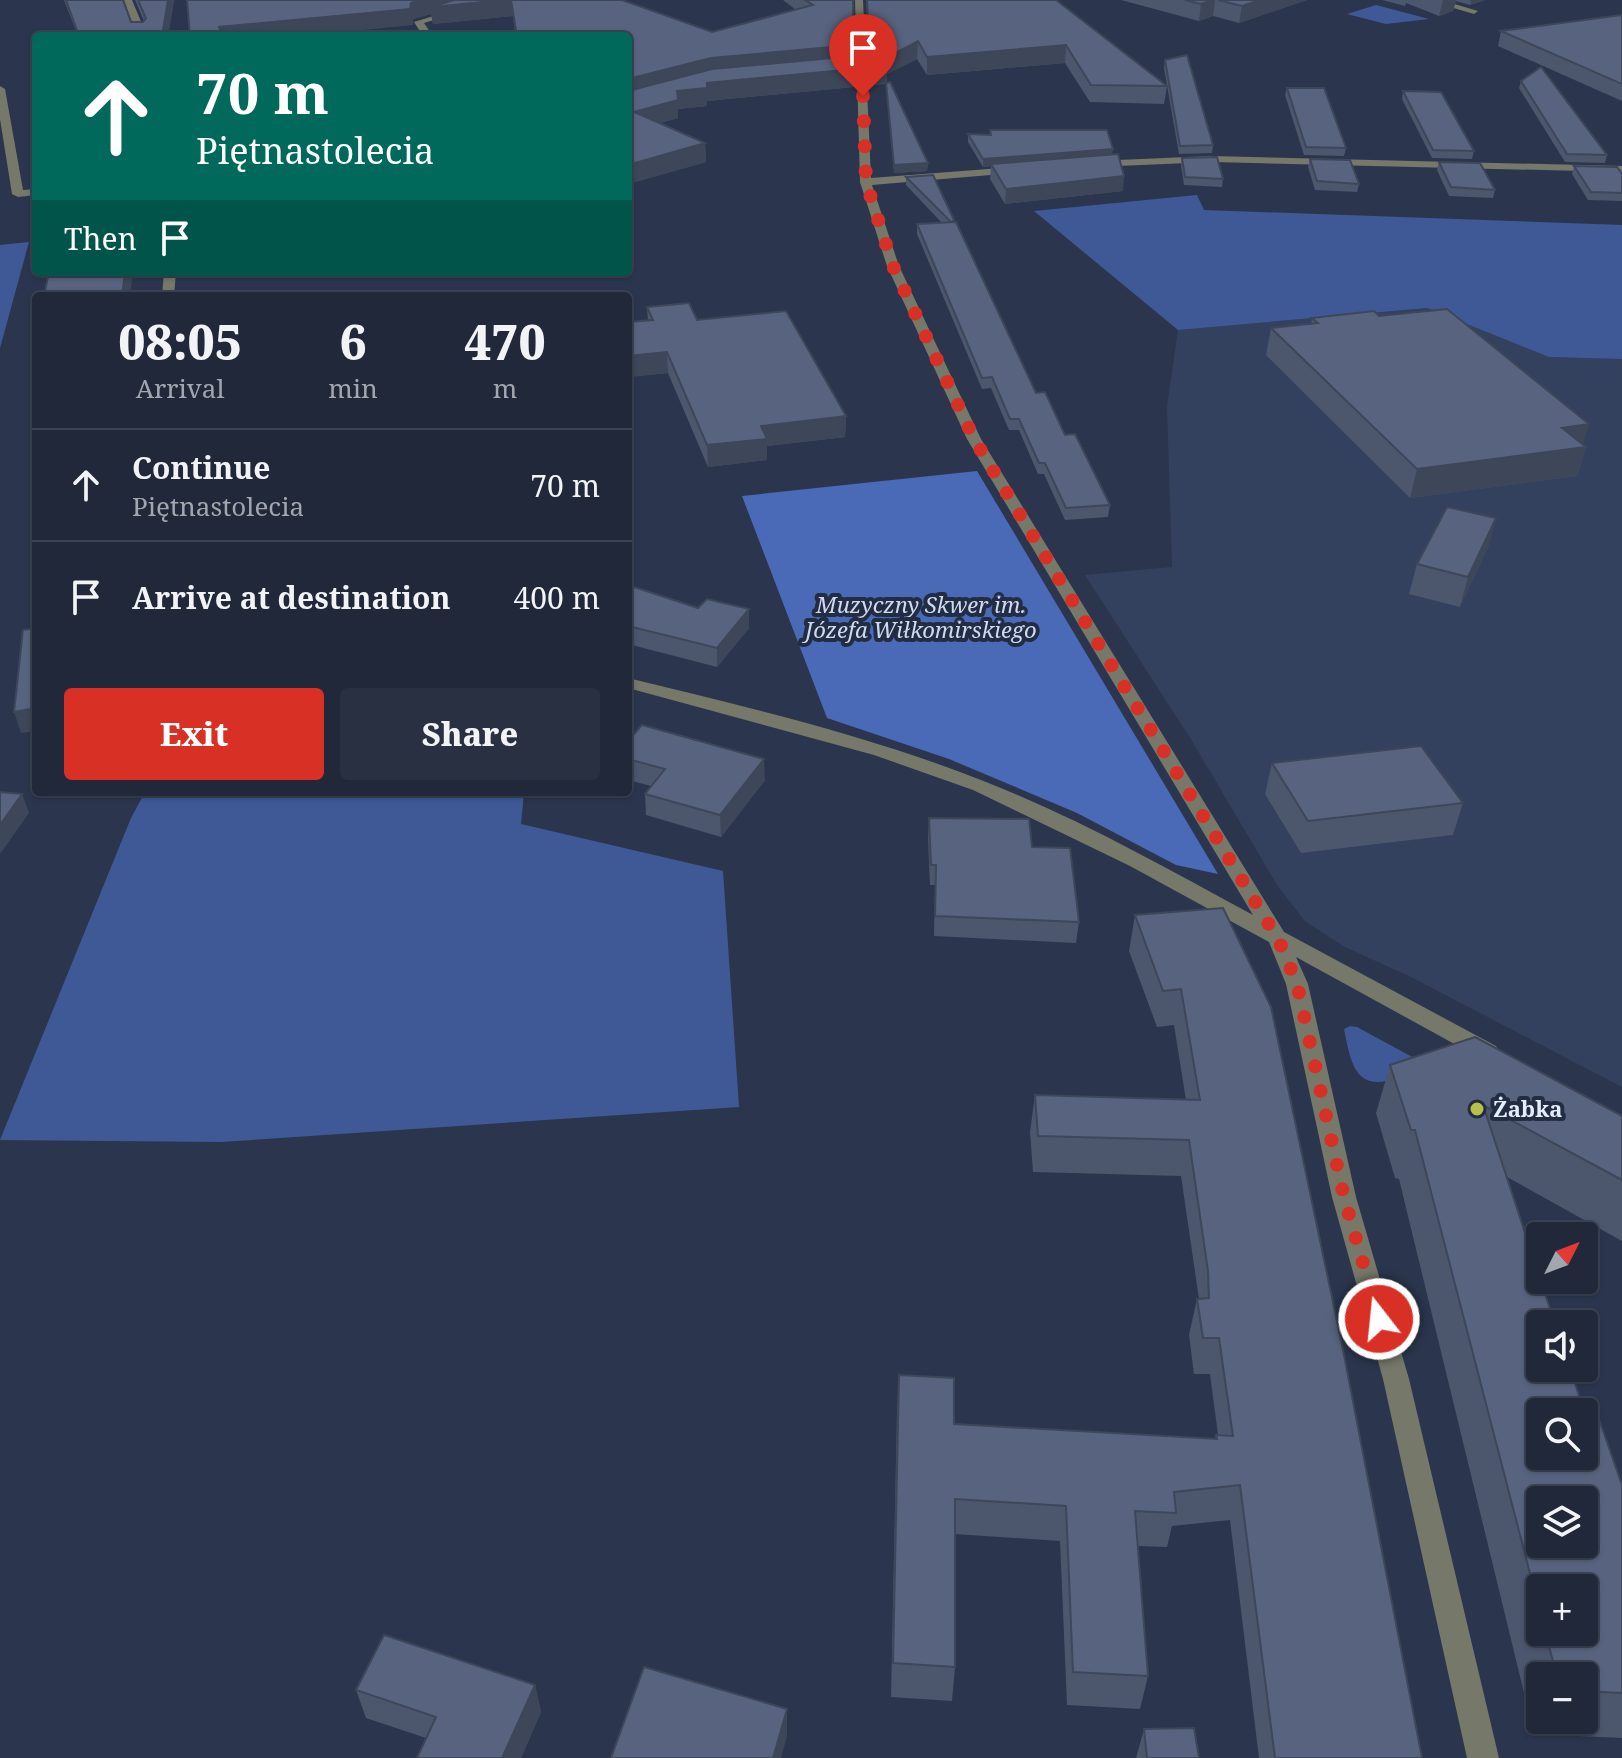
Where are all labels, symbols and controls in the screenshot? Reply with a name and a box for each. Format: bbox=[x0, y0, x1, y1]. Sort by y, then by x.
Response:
pin bbox=[829, 14.0, 897, 96]
icon: arrive bbox=[841, 26, 885, 70]
text: 70 m bbox=[196, 54, 329, 130]
icon: ahead bbox=[64, 64, 168, 168]
text: Piętnastolecia bbox=[196, 126, 434, 175]
icon: arrive bbox=[153, 216, 197, 260]
text: Then bbox=[64, 218, 137, 259]
text: 08:05 bbox=[118, 309, 242, 374]
text: 6 bbox=[339, 309, 367, 374]
text: 470 bbox=[464, 309, 546, 374]
text: Arrival bbox=[136, 370, 225, 406]
text: min bbox=[328, 370, 378, 406]
text: m bbox=[493, 370, 517, 406]
text: Continue bbox=[132, 447, 270, 488]
icon: ahead bbox=[64, 463, 108, 507]
text: 70 m bbox=[530, 465, 600, 506]
text: Piętnastolecia bbox=[132, 488, 304, 524]
icon: arrive bbox=[64, 575, 108, 619]
text: Arrive at destination bbox=[132, 577, 451, 618]
text: 400 m bbox=[514, 577, 600, 618]
park label: Muzyczny Skwer im. Józefa Wiłkomirskiego bbox=[801, 589, 1037, 644]
button: Exit bbox=[64, 688, 324, 780]
button: Share bbox=[340, 688, 600, 780]
place label: Żabka bbox=[1493, 1093, 1562, 1123]
marker: Żabka bbox=[1468, 1100, 1486, 1118]
north arrow bbox=[1526, 1222, 1598, 1294]
map controls bbox=[1526, 1222, 1598, 1734]
position arrow bbox=[1337, 1277, 1421, 1361]
button: sound bbox=[1526, 1310, 1598, 1382]
button: search bbox=[1526, 1398, 1598, 1470]
button: layers bbox=[1526, 1486, 1598, 1558]
button: + bbox=[1526, 1574, 1598, 1646]
button: − bbox=[1526, 1662, 1598, 1734]

